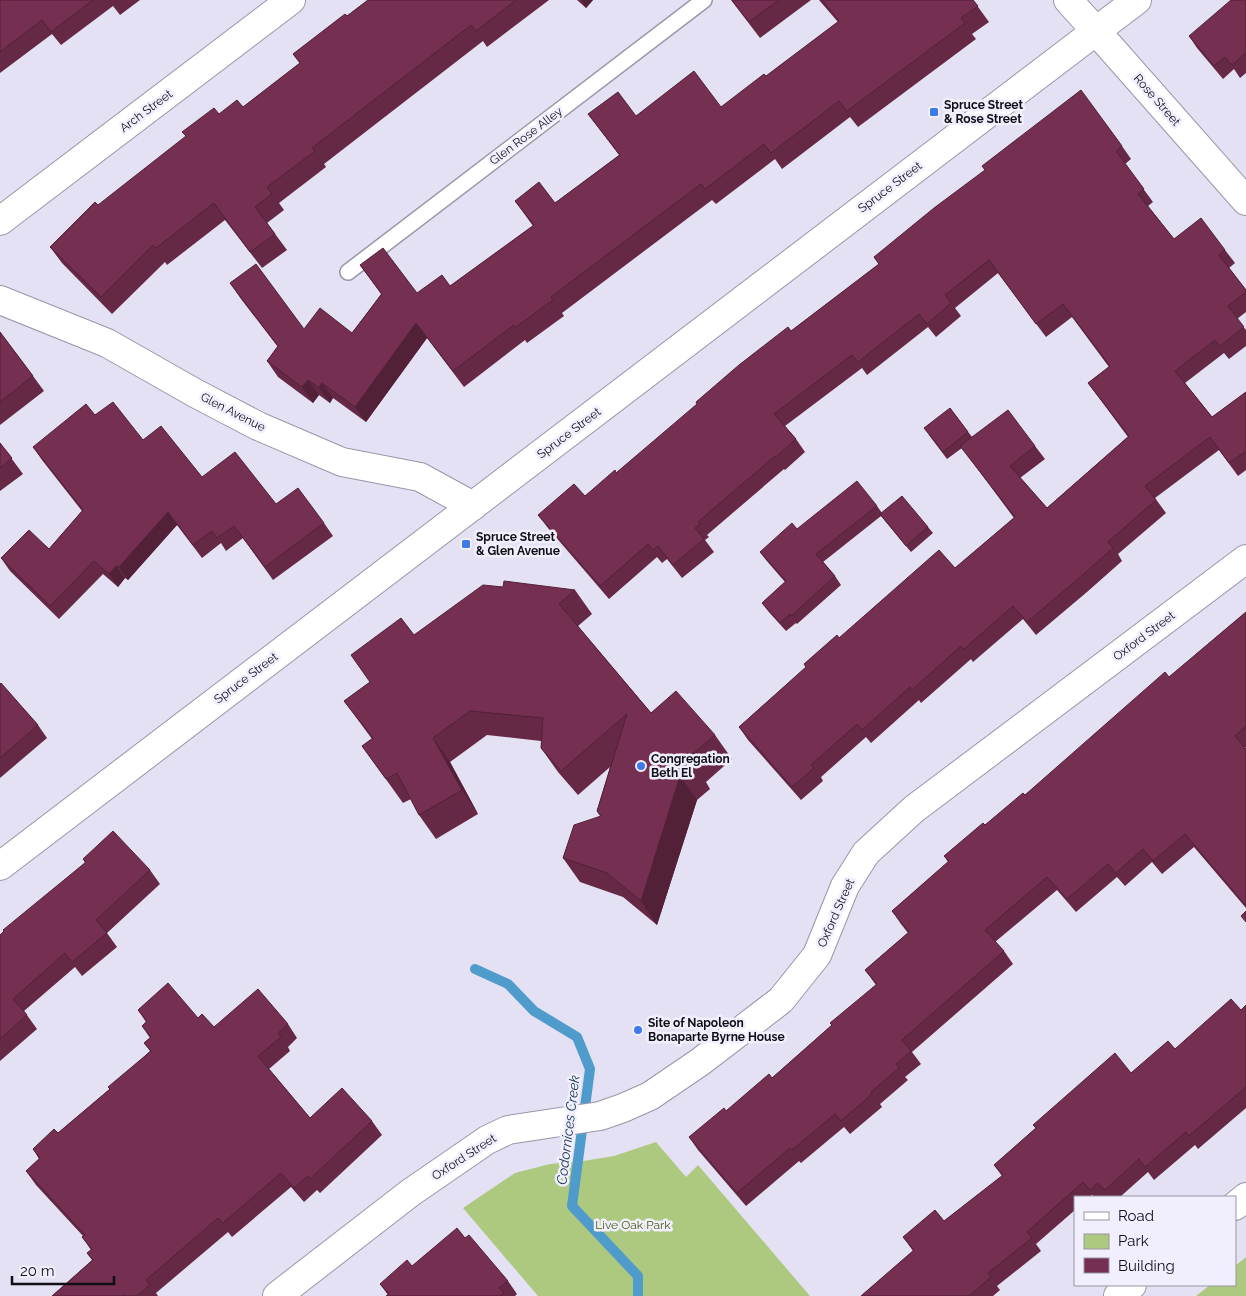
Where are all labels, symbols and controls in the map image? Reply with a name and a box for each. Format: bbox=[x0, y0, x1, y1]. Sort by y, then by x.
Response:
street label: Rose Street bbox=[1131, 71, 1183, 129]
street label: Arch Street bbox=[117, 87, 175, 135]
place label: Spruce Street & Rose Street bbox=[944, 98, 1023, 126]
street label: Glen Rose Alley bbox=[487, 104, 565, 168]
marker: Spruce Street & Rose Street bbox=[928, 106, 940, 118]
street label: Spruce Street bbox=[855, 159, 925, 215]
street label: Glen Avenue bbox=[198, 390, 268, 434]
street label: Spruce Street bbox=[534, 405, 604, 461]
place label: Spruce Street & Glen Avenue bbox=[476, 530, 560, 558]
marker: Spruce Street & Glen Avenue bbox=[460, 538, 472, 550]
street label: Oxford Street bbox=[1110, 608, 1178, 664]
street label: Spruce Street bbox=[211, 650, 281, 706]
place label: Congregation Beth El bbox=[651, 752, 730, 780]
marker: Congregation Beth El bbox=[635, 760, 647, 772]
street label: Oxford Street bbox=[815, 876, 857, 950]
place label: Site of Napoleon Bonaparte Byrne House bbox=[648, 1016, 785, 1044]
marker: Site of Napoleon Bonaparte Byrne House bbox=[632, 1024, 644, 1036]
water label: Codornices Creek bbox=[553, 1074, 583, 1186]
street label: Oxford Street bbox=[429, 1131, 499, 1183]
legend bbox=[1074, 1196, 1236, 1286]
text: Road bbox=[1118, 1207, 1154, 1225]
park label: Live Oak Park bbox=[595, 1218, 671, 1232]
text: Park bbox=[1118, 1232, 1149, 1250]
scale bar bbox=[12, 1254, 115, 1286]
text: Building bbox=[1118, 1257, 1175, 1275]
text: 20 m bbox=[20, 1262, 55, 1280]

